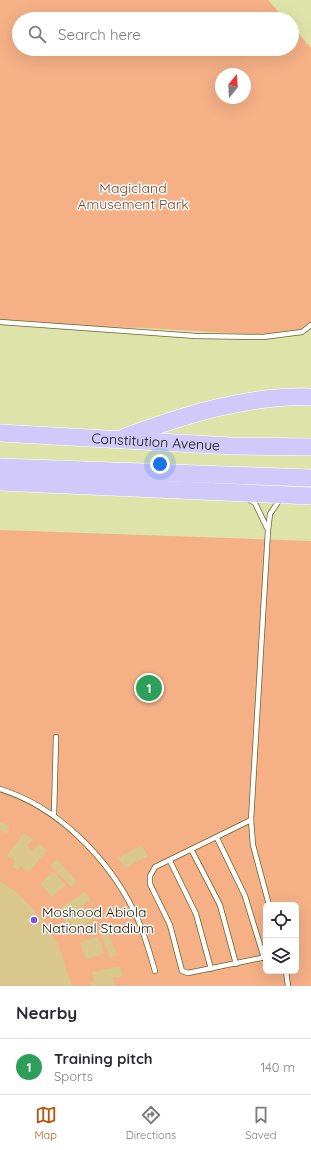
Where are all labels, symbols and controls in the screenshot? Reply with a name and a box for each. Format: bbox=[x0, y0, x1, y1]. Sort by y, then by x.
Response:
search box bbox=[12, 12, 299, 56]
icon: search bbox=[26, 23, 48, 45]
text: Search here bbox=[58, 25, 141, 44]
north arrow bbox=[215, 68, 251, 104]
park label: Magicland Amusement Park bbox=[77, 179, 189, 213]
street label: Constitution Avenue bbox=[91, 429, 221, 454]
your location bbox=[150, 454, 170, 474]
pin: 1 bbox=[136, 673, 162, 703]
map controls bbox=[263, 902, 299, 974]
button: locate bbox=[263, 902, 299, 938]
place label: Moshood Abiola National Stadium bbox=[42, 903, 154, 937]
marker: Moshood Abiola National Stadium bbox=[29, 915, 39, 925]
button: layers bbox=[263, 938, 299, 974]
text: Nearby bbox=[16, 1002, 77, 1023]
text: Training pitch bbox=[54, 1049, 153, 1068]
text: 1 bbox=[26, 1059, 32, 1075]
text: 140 m bbox=[260, 1059, 295, 1075]
text: Sports bbox=[54, 1068, 93, 1084]
tab: Map bbox=[34, 1104, 57, 1142]
tab: Directions bbox=[126, 1104, 176, 1142]
tab: Saved bbox=[245, 1104, 277, 1142]

